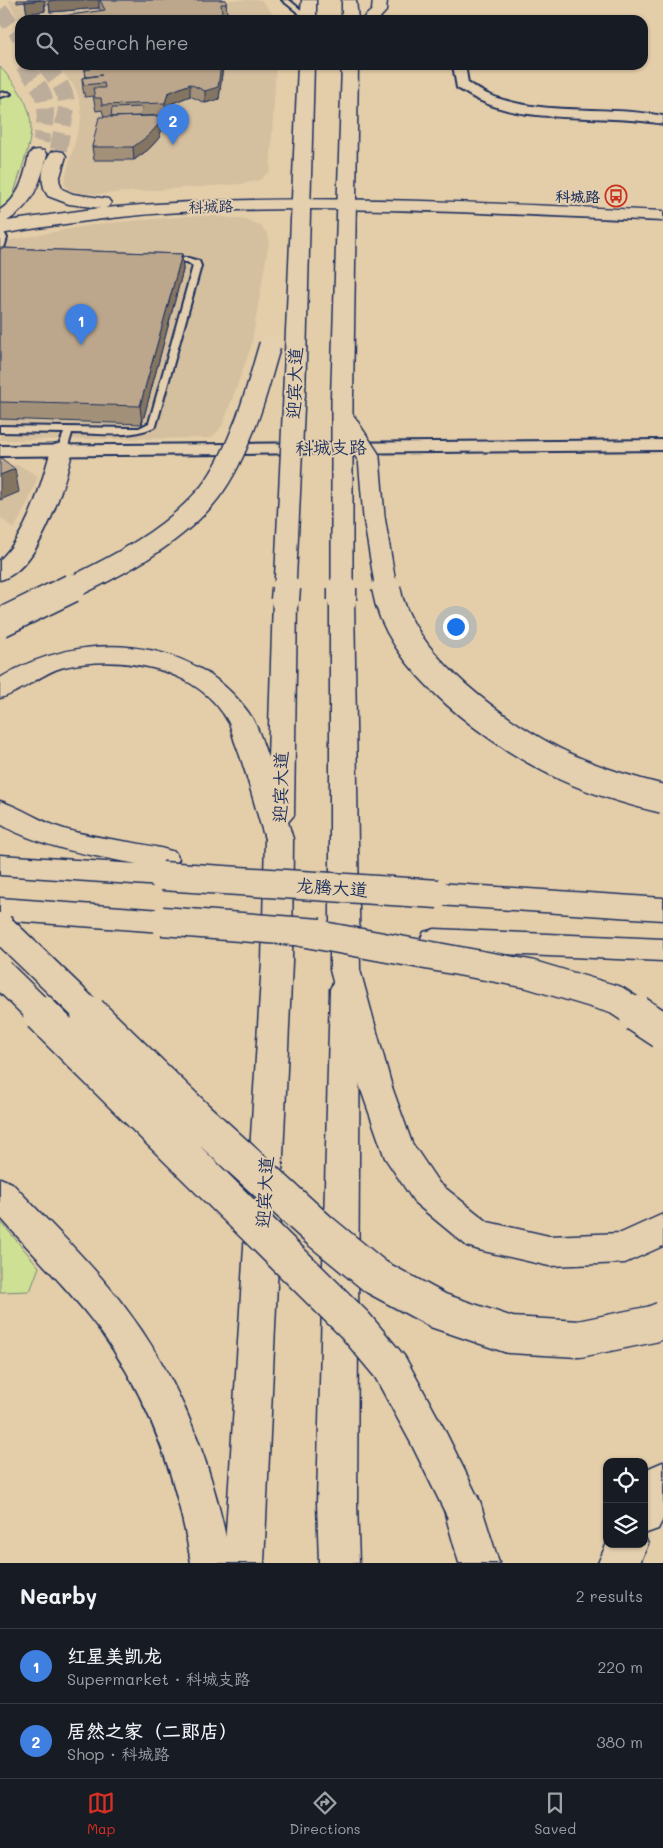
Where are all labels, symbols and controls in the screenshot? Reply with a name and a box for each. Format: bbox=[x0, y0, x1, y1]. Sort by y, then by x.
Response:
search box bbox=[15, 15, 648, 70]
icon: search bbox=[33, 29, 61, 57]
text: Search here bbox=[73, 30, 189, 55]
pin: 2 bbox=[157, 104, 189, 145]
bus stop icon: 科城路 bbox=[604, 184, 628, 208]
place label: 科城路 bbox=[555, 186, 600, 206]
street label: 科城路 bbox=[188, 196, 234, 216]
pin: 1 bbox=[65, 304, 97, 345]
street label: 迎宾大道 bbox=[281, 347, 307, 419]
street label: 科城支路 bbox=[295, 434, 367, 460]
your location bbox=[443, 614, 469, 640]
street label: 迎宾大道 bbox=[267, 751, 293, 823]
street label: 龙腾大道 bbox=[295, 873, 369, 901]
street label: 迎宾大道 bbox=[250, 1155, 278, 1229]
map controls bbox=[603, 1458, 648, 1548]
button: locate bbox=[603, 1458, 648, 1503]
button: layers bbox=[603, 1503, 648, 1548]
text: Nearby bbox=[20, 1582, 97, 1609]
text: 2 results bbox=[576, 1585, 643, 1606]
text: 红星美凯龙 bbox=[67, 1643, 162, 1668]
text: 1 bbox=[32, 1656, 40, 1677]
text: 220 m bbox=[597, 1656, 643, 1677]
text: Supermarket · 科城支路 bbox=[67, 1668, 250, 1689]
text: 居然之家（二郎店） bbox=[67, 1718, 238, 1743]
text: 2 bbox=[32, 1731, 40, 1752]
text: 380 m bbox=[596, 1731, 643, 1752]
text: Shop · 科城路 bbox=[67, 1743, 170, 1764]
tab: Map bbox=[87, 1789, 115, 1838]
tab: Directions bbox=[289, 1789, 361, 1838]
tab: Saved bbox=[534, 1789, 576, 1838]

